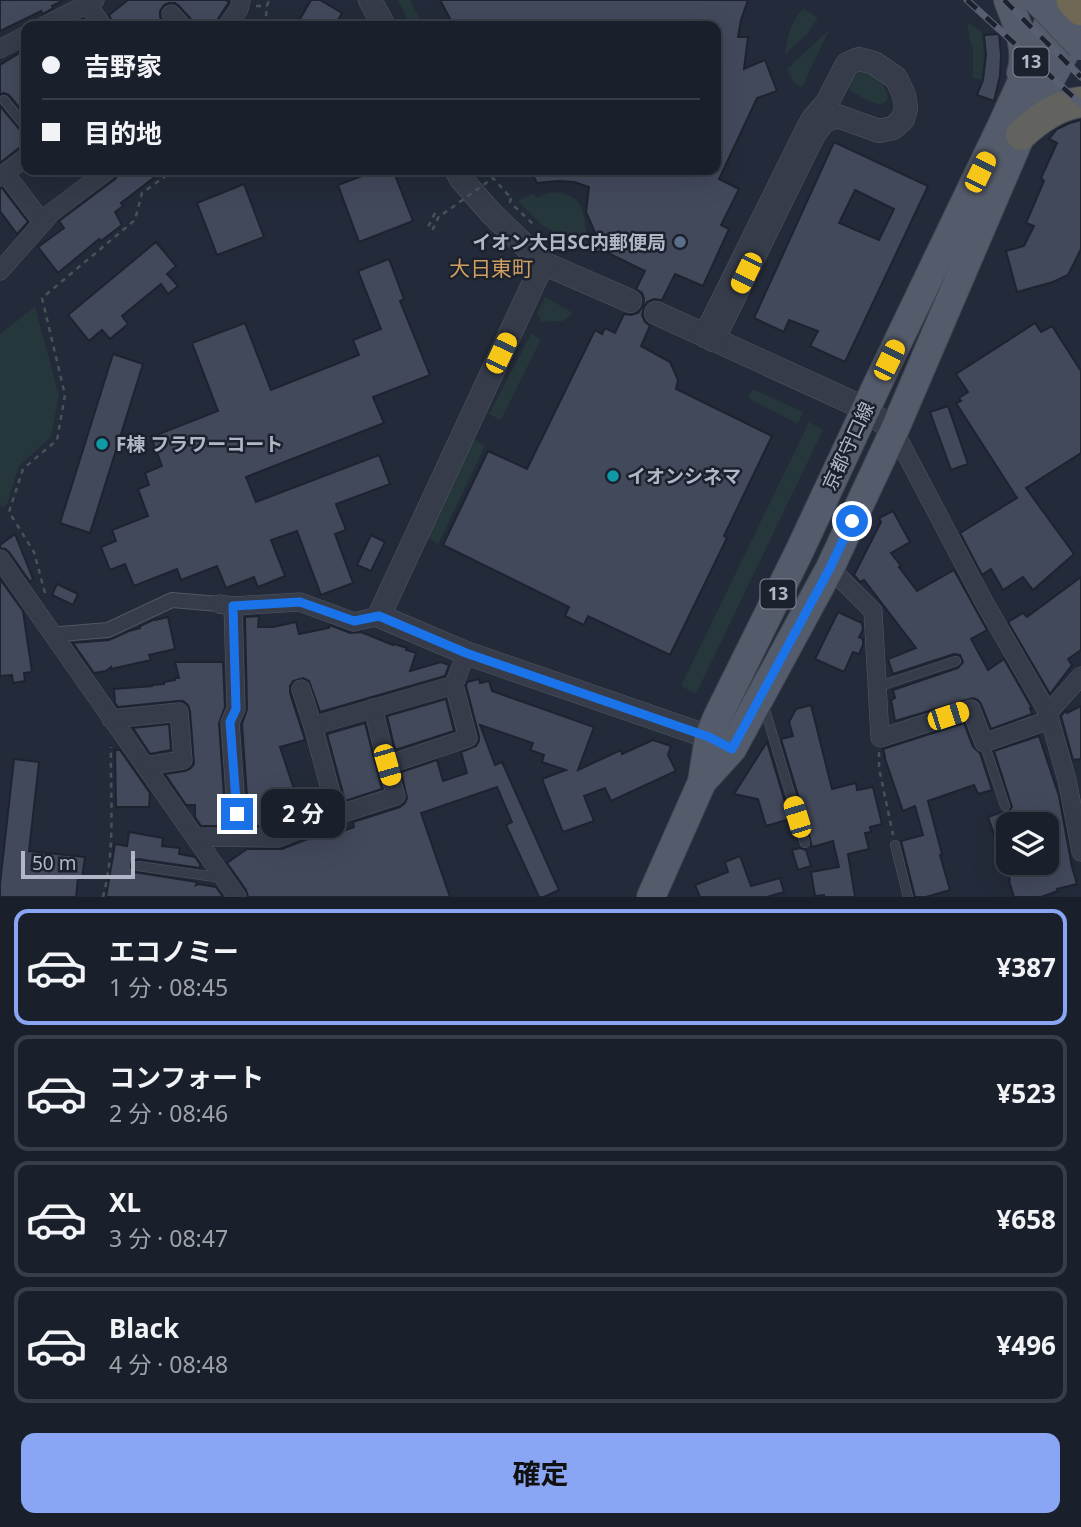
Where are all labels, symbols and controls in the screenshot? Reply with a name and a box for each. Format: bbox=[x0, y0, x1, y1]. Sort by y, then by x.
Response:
text: 吉野家 bbox=[84, 48, 162, 84]
road number: 13 bbox=[1014, 48, 1048, 76]
text: 目的地 bbox=[84, 115, 162, 151]
car bbox=[962, 149, 999, 195]
place label: イオン大日SC内郵便局 bbox=[472, 229, 666, 255]
marker: イオン大日SC内郵便局 bbox=[672, 234, 688, 250]
car bbox=[728, 250, 765, 296]
district label: 大日東町 bbox=[449, 254, 533, 282]
car bbox=[483, 330, 520, 376]
car bbox=[871, 337, 908, 383]
street label: 京都守口線 bbox=[816, 397, 880, 495]
place label: F棟 フラワーコート bbox=[116, 431, 283, 457]
marker: F棟 フラワーコート bbox=[94, 436, 110, 452]
place label: イオンシネマ bbox=[627, 463, 741, 489]
marker: イオンシネマ bbox=[605, 468, 621, 484]
route start bbox=[836, 505, 868, 537]
road number: 13 bbox=[760, 580, 796, 608]
car bbox=[925, 700, 972, 732]
car bbox=[372, 742, 403, 788]
callout: 2 分 bbox=[262, 790, 346, 838]
car bbox=[781, 794, 814, 840]
text: 2 分 bbox=[282, 797, 324, 829]
route end bbox=[221, 798, 253, 830]
map controls bbox=[996, 812, 1059, 875]
button: layers bbox=[996, 812, 1059, 875]
scale bar bbox=[21, 848, 135, 880]
text: 50 m bbox=[32, 850, 76, 876]
text: エコノミー bbox=[109, 933, 239, 969]
icon: car bbox=[25, 936, 88, 999]
text: ¥387 bbox=[997, 949, 1056, 985]
text: 1 分 · 08:45 bbox=[109, 971, 228, 1003]
text: コンフォート bbox=[109, 1059, 264, 1095]
icon: car bbox=[25, 1062, 88, 1125]
text: ¥523 bbox=[997, 1075, 1056, 1111]
text: 2 分 · 08:46 bbox=[109, 1097, 228, 1129]
text: XL bbox=[109, 1184, 141, 1220]
icon: car bbox=[25, 1188, 88, 1251]
text: ¥658 bbox=[997, 1201, 1056, 1237]
text: 3 分 · 08:47 bbox=[109, 1222, 228, 1254]
text: Black bbox=[109, 1310, 179, 1346]
icon: car bbox=[25, 1314, 88, 1377]
text: ¥496 bbox=[997, 1327, 1056, 1363]
text: 4 分 · 08:48 bbox=[109, 1348, 228, 1380]
button: 確定 bbox=[21, 1433, 1060, 1513]

